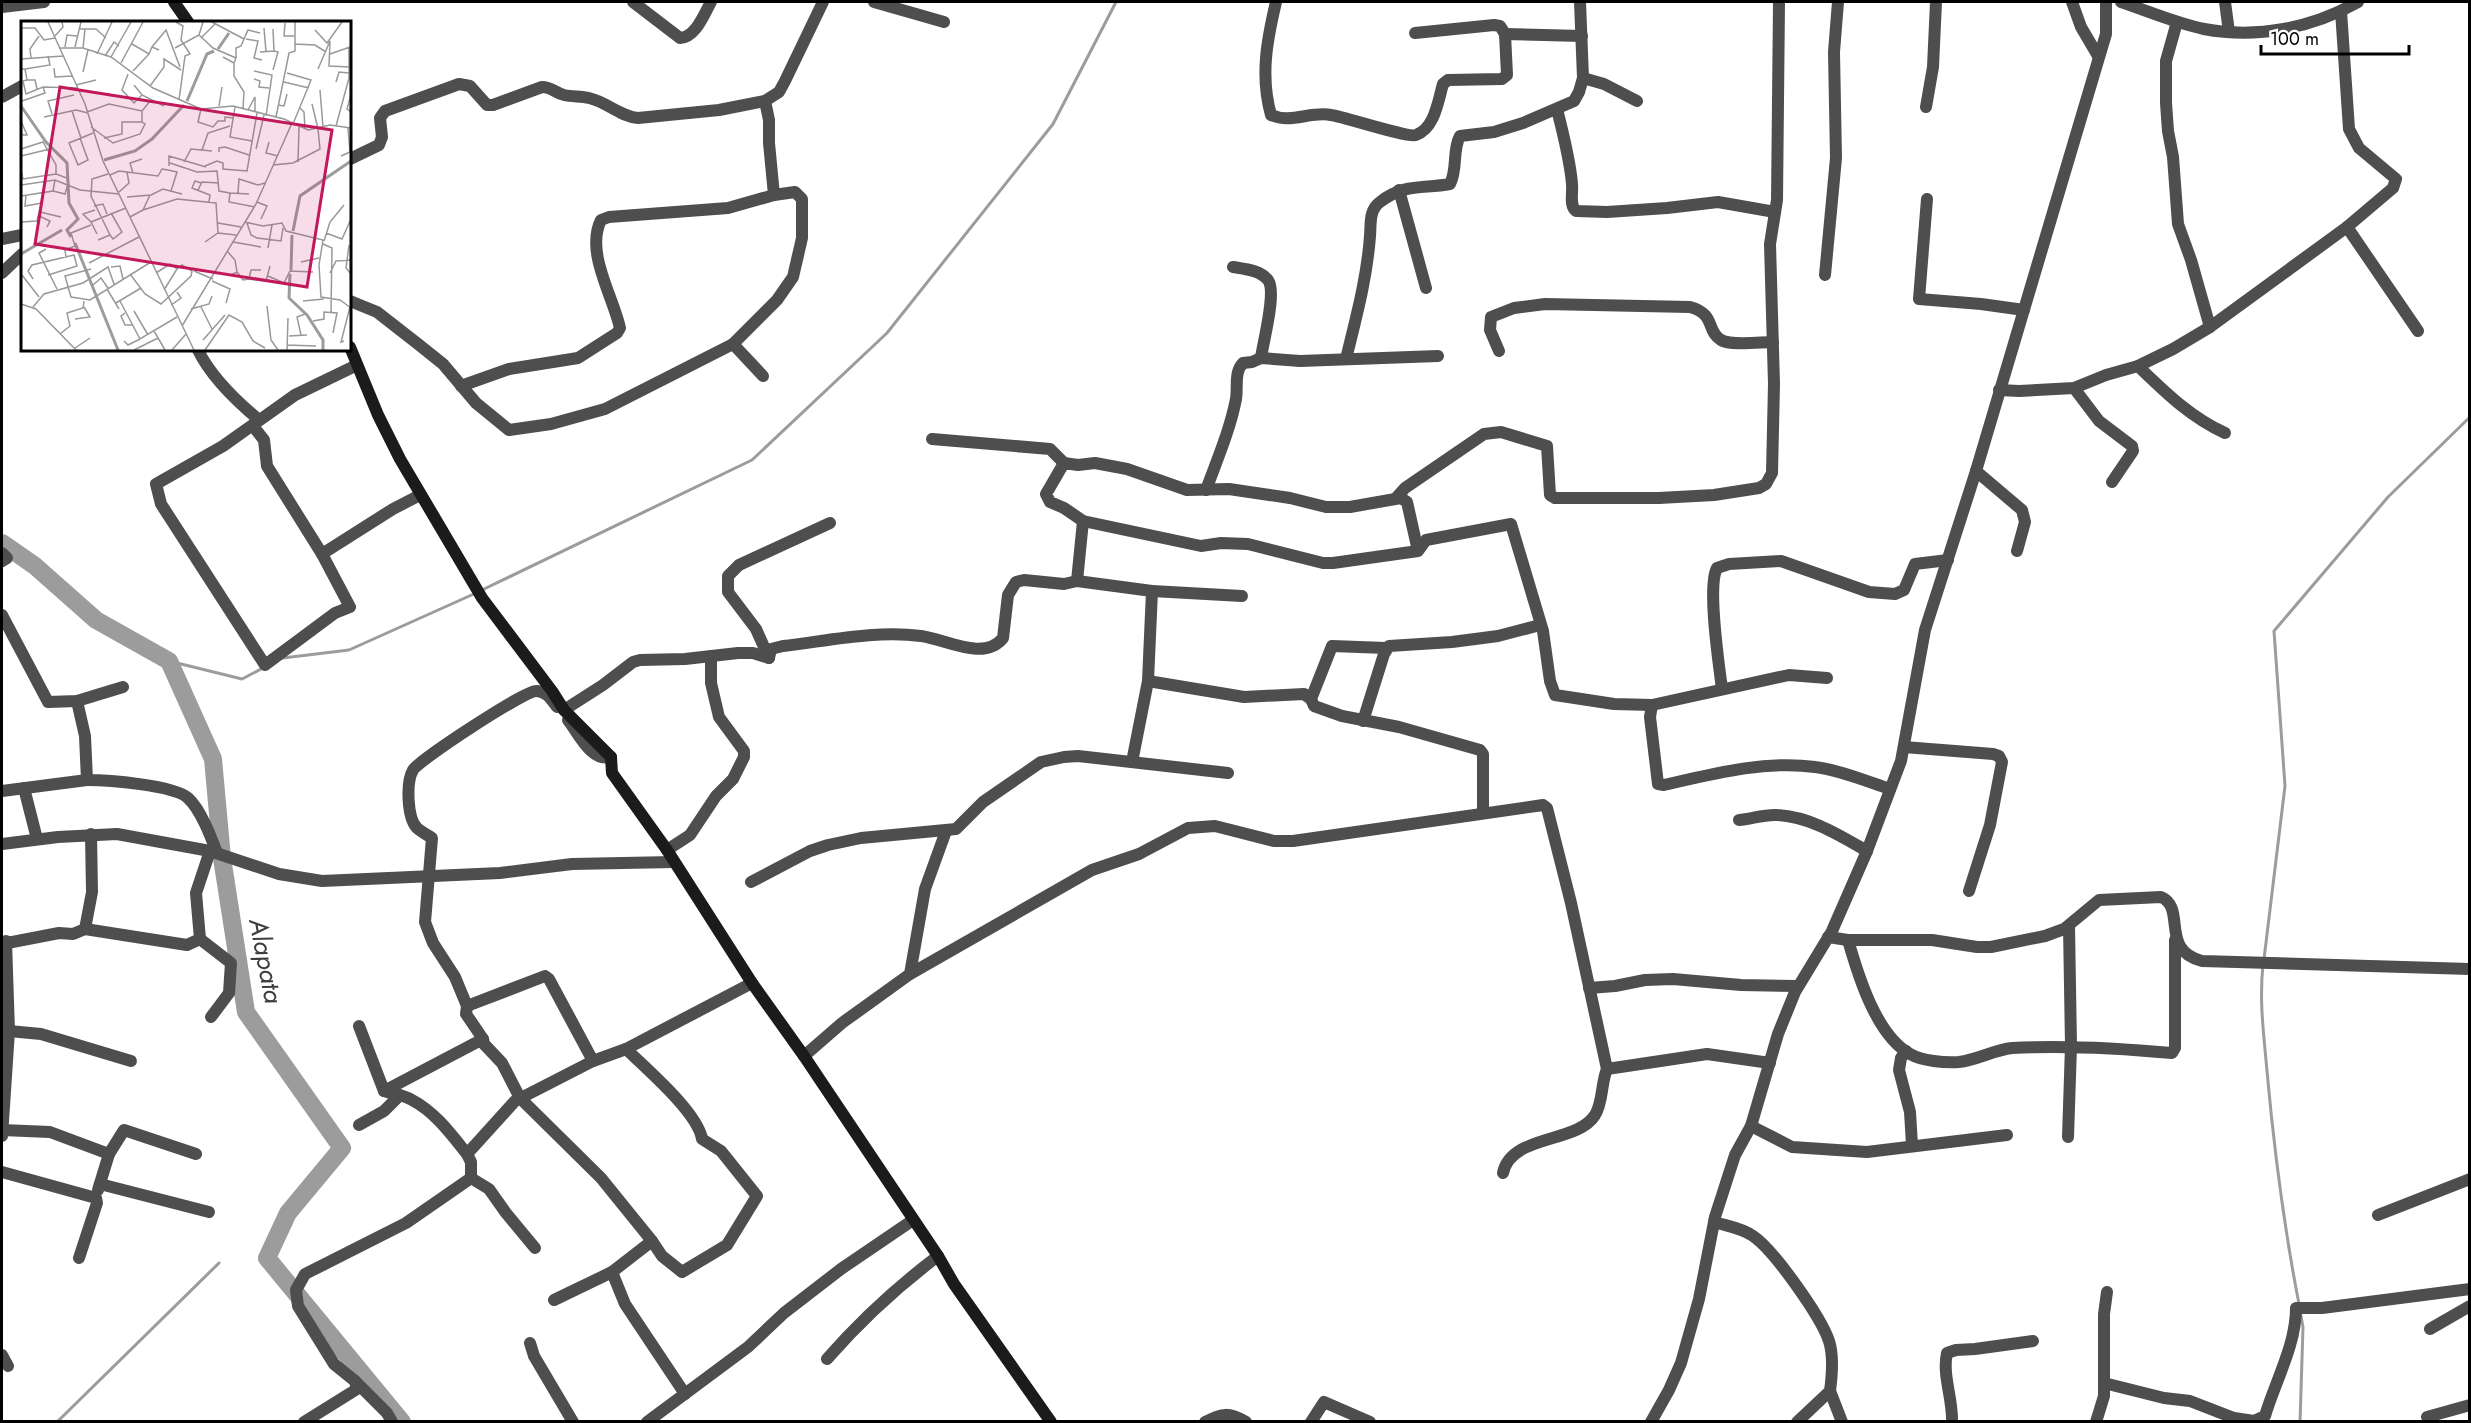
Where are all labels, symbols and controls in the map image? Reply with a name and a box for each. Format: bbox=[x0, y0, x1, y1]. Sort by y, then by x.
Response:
scale bar bbox=[2261, 18, 2410, 56]
inset map bbox=[21, 21, 351, 351]
text: 100 m bbox=[2270, 26, 2319, 52]
water label: Alapata bbox=[239, 914, 293, 1007]

